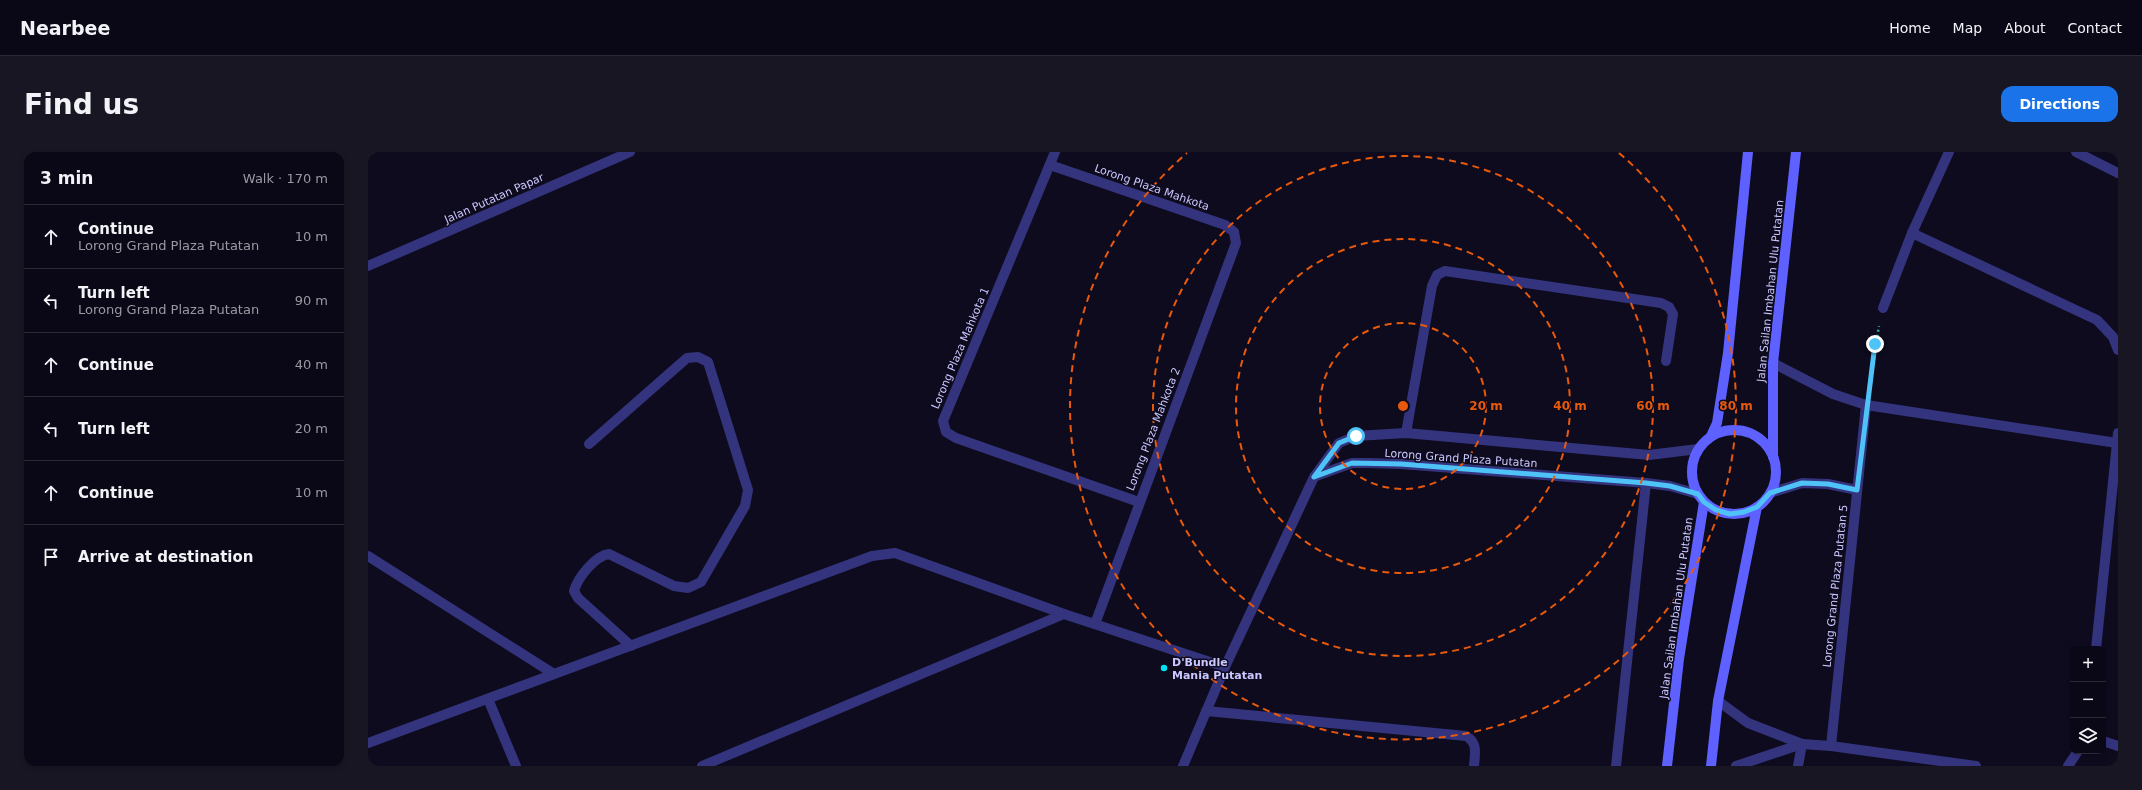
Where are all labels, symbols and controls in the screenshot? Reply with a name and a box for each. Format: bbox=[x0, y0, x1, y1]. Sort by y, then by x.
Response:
text: Nearbee bbox=[20, 17, 110, 39]
text: Home bbox=[1889, 20, 1931, 36]
text: Map bbox=[1953, 20, 1982, 36]
text: About bbox=[2004, 20, 2046, 36]
text: Contact bbox=[2068, 20, 2122, 36]
button: Directions bbox=[2001, 86, 2118, 122]
text: Find us bbox=[24, 88, 139, 121]
street label: Lorong Plaza Mahkota bbox=[1093, 162, 1211, 213]
text: 3 min bbox=[40, 168, 93, 188]
street label: Jalan Putatan Papar bbox=[442, 170, 546, 227]
text: Walk · 170 m bbox=[243, 171, 328, 186]
street label: Jalan Sailan Imbahan Ulu Putatan bbox=[1754, 199, 1787, 384]
text: Continue bbox=[78, 220, 154, 238]
icon: ahead bbox=[40, 226, 62, 248]
text: 10 m bbox=[295, 229, 328, 244]
text: Lorong Grand Plaza Putatan bbox=[78, 238, 259, 253]
text: Turn left bbox=[78, 284, 150, 302]
street label: Lorong Plaza Mahkota 1 bbox=[929, 285, 992, 411]
icon: left bbox=[40, 290, 62, 312]
text: 90 m bbox=[295, 293, 328, 308]
text: Lorong Grand Plaza Putatan bbox=[78, 302, 259, 317]
route end bbox=[1866, 335, 1884, 353]
icon: ahead bbox=[40, 354, 62, 376]
text: Continue bbox=[78, 356, 154, 374]
text: 40 m bbox=[295, 357, 328, 372]
street label: Lorong Plaza Mahkota 2 bbox=[1124, 366, 1183, 493]
centre of rings bbox=[1396, 399, 1410, 413]
text: 20 m bbox=[1469, 399, 1503, 413]
text: 40 m bbox=[1553, 399, 1587, 413]
text: 60 m bbox=[1636, 399, 1670, 413]
text: 80 m bbox=[1719, 399, 1753, 413]
icon: left bbox=[40, 418, 62, 440]
text: Turn left bbox=[78, 420, 150, 438]
text: 20 m bbox=[295, 421, 328, 436]
route start bbox=[1347, 427, 1365, 445]
street label: Lorong Grand Plaza Putatan bbox=[1384, 447, 1538, 470]
icon: ahead bbox=[40, 482, 62, 504]
text: Continue bbox=[78, 484, 154, 502]
text: 10 m bbox=[295, 485, 328, 500]
street label: Lorong Grand Plaza Putatan 5 bbox=[1820, 504, 1851, 668]
street label: Jalan Sailan Imbahan Ulu Putatan bbox=[1657, 516, 1696, 701]
icon: arrive bbox=[40, 546, 62, 568]
text: Arrive at destination bbox=[78, 548, 253, 566]
map controls bbox=[2070, 646, 2106, 754]
button: + bbox=[2070, 646, 2106, 682]
place label: D'Bundle Mania Putatan bbox=[1172, 656, 1262, 682]
marker: D'Bundle Mania Putatan bbox=[1159, 663, 1169, 673]
button: − bbox=[2070, 682, 2106, 718]
button: layers bbox=[2070, 718, 2106, 754]

